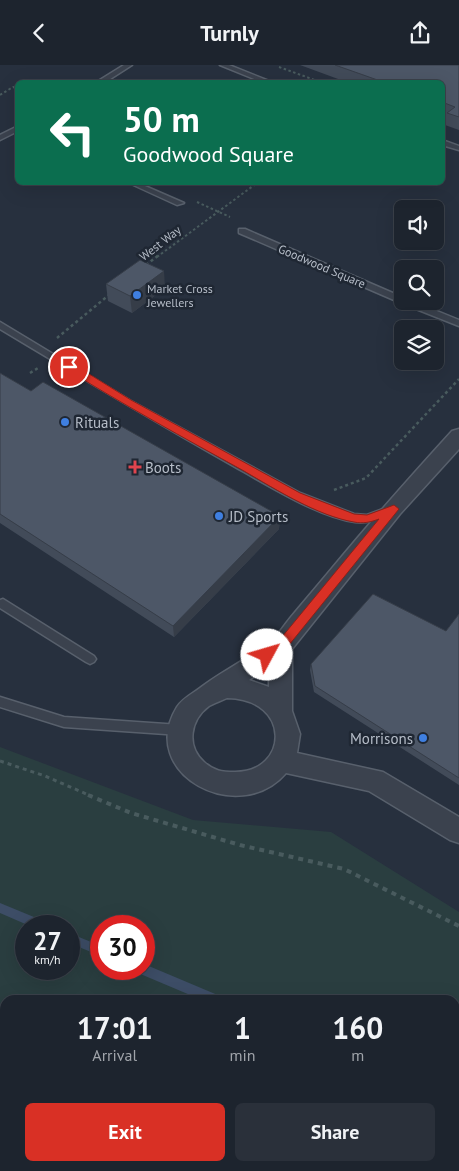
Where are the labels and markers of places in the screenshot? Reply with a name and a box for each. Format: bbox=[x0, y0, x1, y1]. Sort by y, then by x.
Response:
place label: Market Cross Jewellers bbox=[146, 281, 213, 310]
marker: Market Cross Jewellers bbox=[131, 289, 143, 301]
pin bbox=[48, 346, 90, 388]
place label: Rituals bbox=[75, 413, 119, 432]
marker: Rituals bbox=[59, 416, 71, 428]
place label: Boots bbox=[145, 458, 181, 477]
marker: Boots bbox=[129, 461, 141, 473]
place label: JD Sports bbox=[228, 507, 288, 526]
marker: JD Sports bbox=[213, 510, 225, 522]
place label: Morrisons bbox=[350, 729, 413, 748]
marker: Morrisons bbox=[417, 732, 429, 744]

